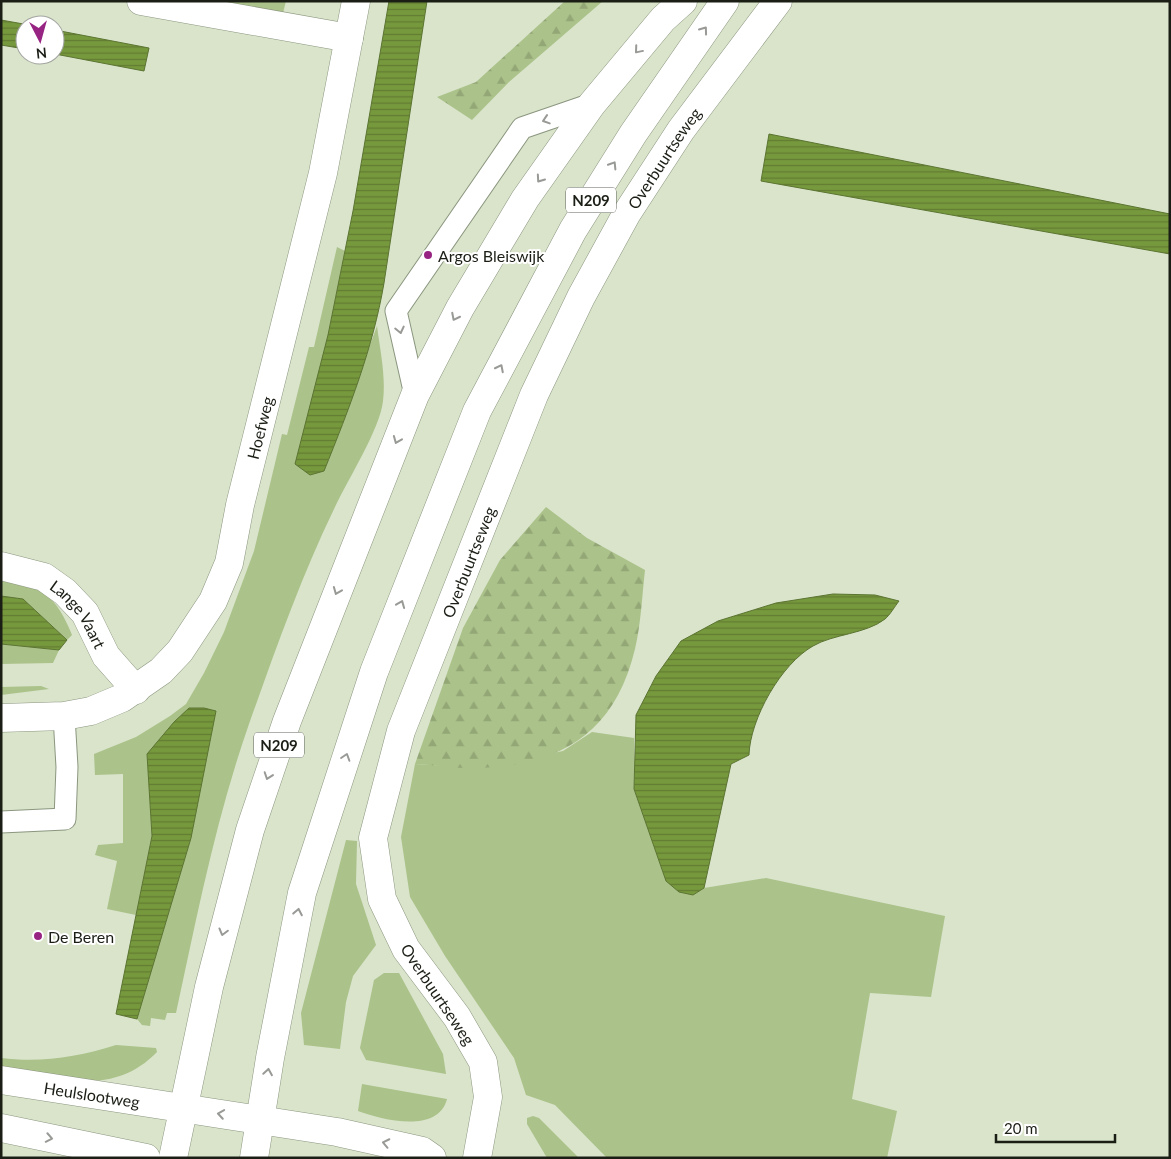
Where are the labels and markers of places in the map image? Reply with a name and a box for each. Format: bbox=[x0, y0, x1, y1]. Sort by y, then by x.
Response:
place label: Argos Bleiswijk bbox=[438, 246, 545, 265]
marker: Argos Bleiswijk bbox=[422, 249, 434, 261]
place label: De Beren bbox=[48, 927, 114, 946]
marker: De Beren bbox=[32, 930, 44, 942]

